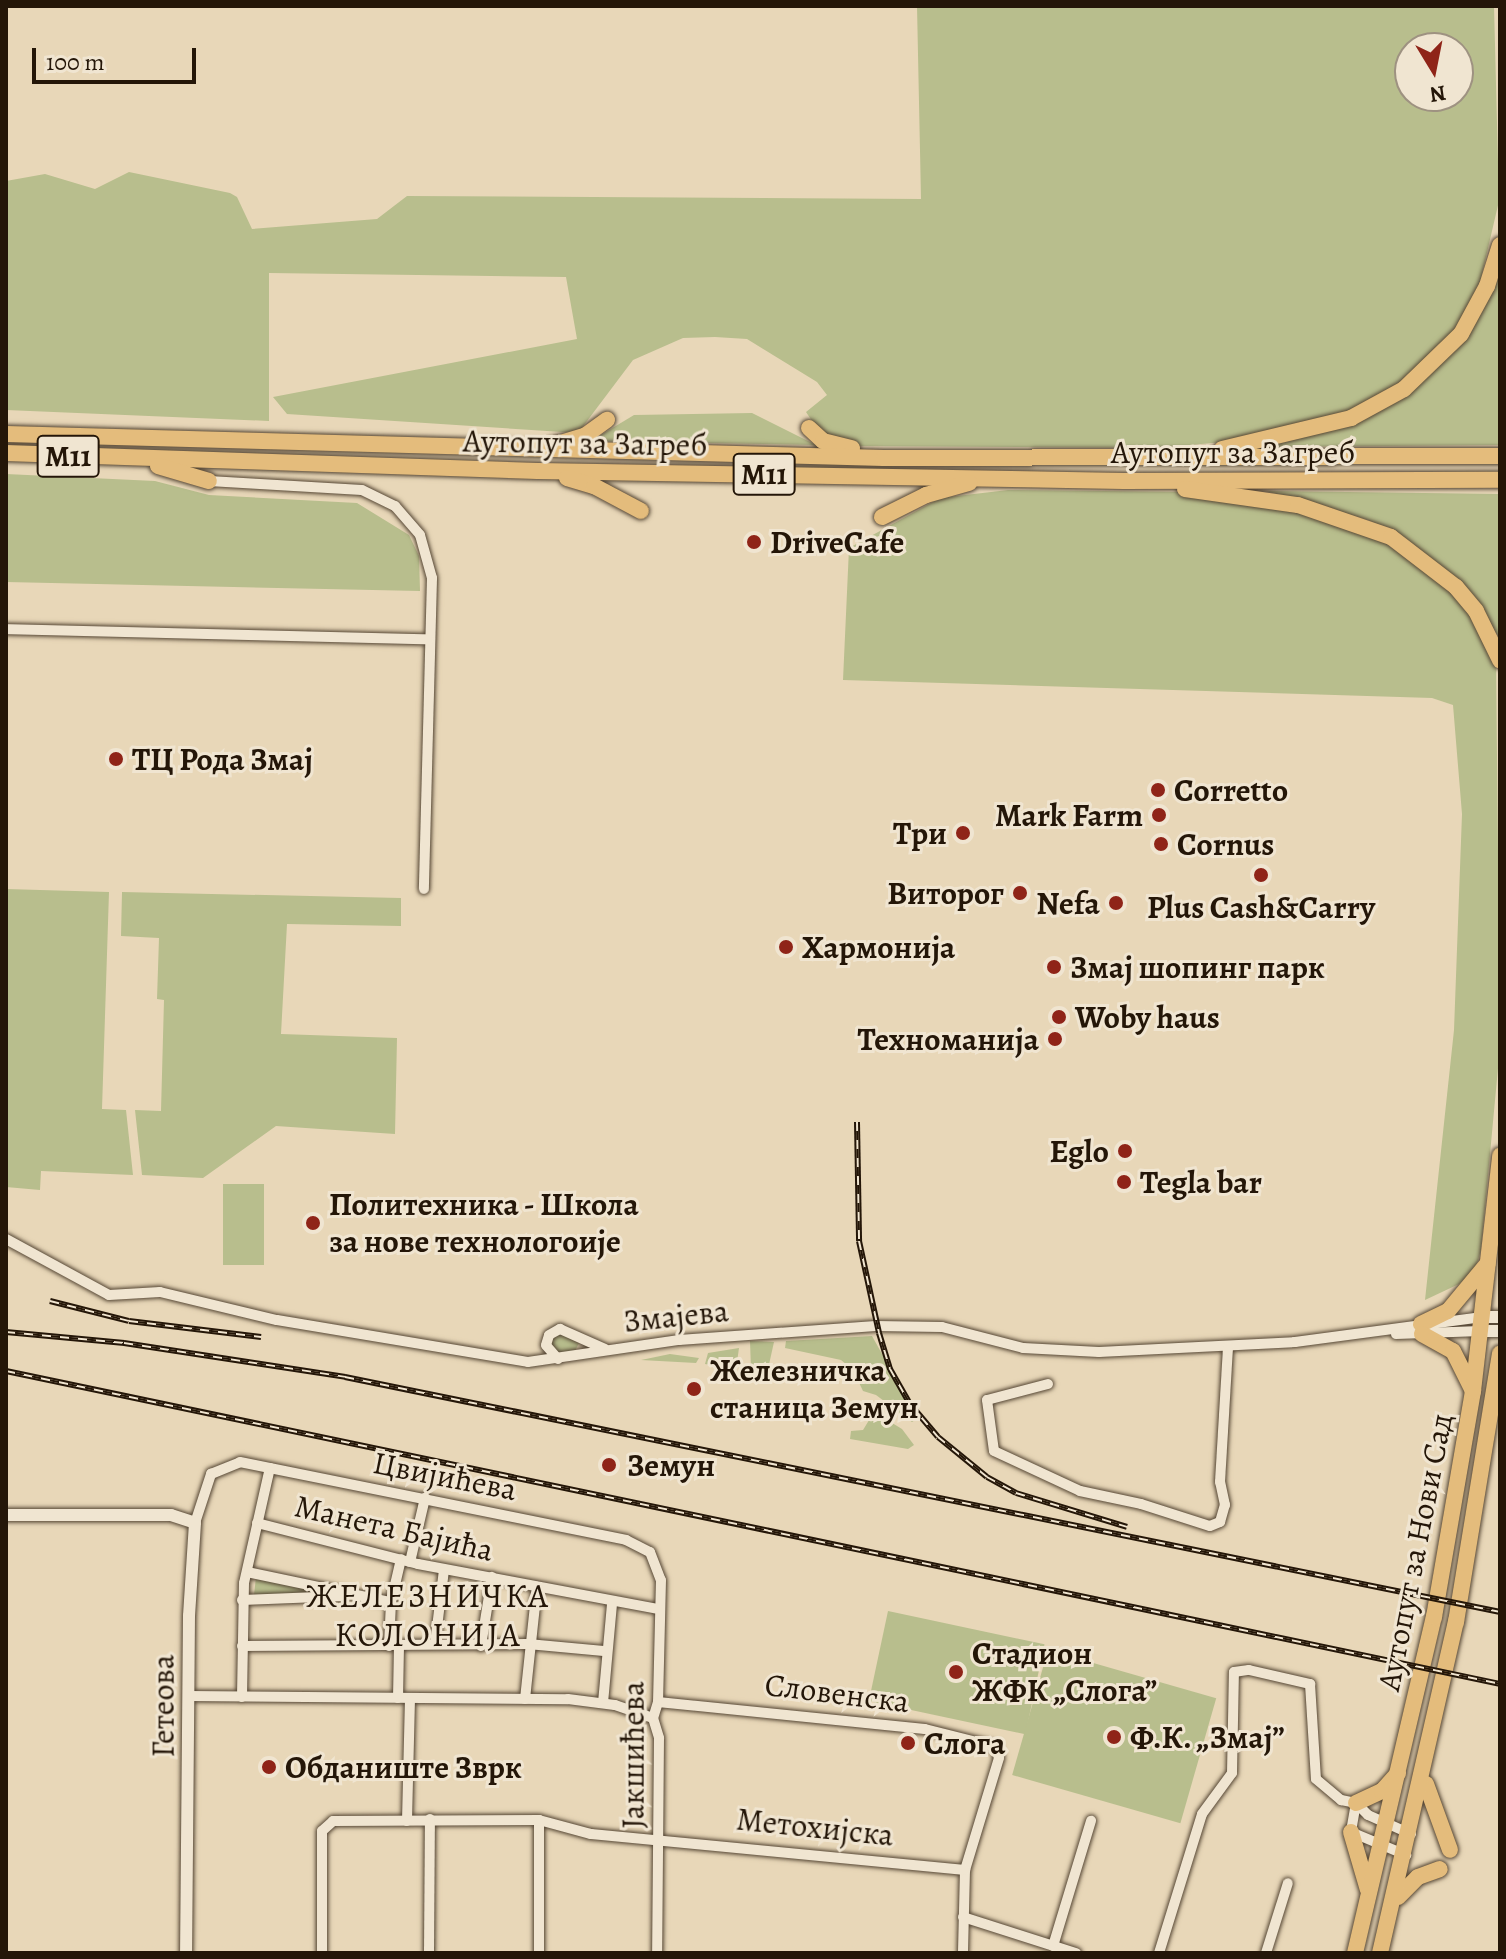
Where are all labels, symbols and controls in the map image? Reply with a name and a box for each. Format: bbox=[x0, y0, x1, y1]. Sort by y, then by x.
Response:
scale bar bbox=[36, 32, 200, 82]
north arrow bbox=[1394, 32, 1474, 112]
text: 100 m bbox=[46, 46, 105, 78]
text: N bbox=[1427, 78, 1448, 110]
street label: Аутопут за Загреб bbox=[463, 422, 707, 464]
road number: M11 bbox=[36, 430, 100, 482]
street label: Аутопут за Загреб bbox=[1111, 433, 1355, 471]
road number: M11 bbox=[732, 448, 796, 500]
place label: DriveCafe bbox=[770, 523, 904, 561]
marker: DriveCafe bbox=[745, 533, 763, 551]
place label: ТЦ Рода Змај bbox=[132, 740, 313, 778]
marker: ТЦ Рода Змај bbox=[107, 750, 125, 768]
place label: Corretto bbox=[1174, 771, 1288, 809]
marker: Corretto bbox=[1149, 781, 1167, 799]
place label: Mark Farm bbox=[995, 796, 1143, 834]
marker: Mark Farm bbox=[1150, 806, 1168, 824]
place label: Три bbox=[893, 814, 947, 852]
marker: Три bbox=[954, 824, 972, 842]
place label: Cornus bbox=[1177, 825, 1274, 863]
marker: Cornus bbox=[1152, 835, 1170, 853]
marker: Plus Cash&Carry bbox=[1252, 866, 1270, 884]
place label: Виторог bbox=[887, 874, 1004, 912]
marker: Виторог bbox=[1011, 884, 1029, 902]
place label: Nefa bbox=[1036, 884, 1100, 922]
place label: Plus Cash&Carry bbox=[1147, 888, 1375, 926]
marker: Nefa bbox=[1107, 894, 1125, 912]
place label: Хармонија bbox=[802, 928, 955, 966]
marker: Хармонија bbox=[777, 938, 795, 956]
place label: Змај шопинг парк bbox=[1070, 948, 1325, 986]
marker: Змај шопинг парк bbox=[1045, 958, 1063, 976]
place label: Woby haus bbox=[1075, 998, 1220, 1036]
marker: Woby haus bbox=[1050, 1008, 1068, 1026]
place label: Техноманија bbox=[858, 1020, 1039, 1058]
marker: Техноманија bbox=[1046, 1030, 1064, 1048]
place label: Eglo bbox=[1050, 1132, 1109, 1170]
marker: Eglo bbox=[1116, 1142, 1134, 1160]
place label: Tegla bar bbox=[1140, 1163, 1262, 1201]
marker: Tegla bar bbox=[1115, 1173, 1133, 1191]
place label: Политехника - Школа за нове технологоије bbox=[329, 1186, 640, 1261]
marker: Политехника - Школа за нове технологоије bbox=[304, 1214, 322, 1232]
street label: Змајева bbox=[622, 1291, 730, 1341]
place label: Железничка станица Земун bbox=[710, 1352, 919, 1427]
marker: Железничка станица Земун bbox=[685, 1380, 703, 1398]
street label: Аутопут за Нови Сад bbox=[1369, 1410, 1461, 1694]
street label: Цвијићева bbox=[370, 1443, 520, 1509]
place label: Земун bbox=[627, 1446, 715, 1484]
marker: Земун bbox=[598, 1454, 620, 1476]
street label: Манета Бајића bbox=[291, 1487, 497, 1569]
district label: ЖЕЛЕЗНИЧКА КОЛОНИЈА bbox=[306, 1575, 550, 1654]
place label: Стадион ЖФК „Слога” bbox=[972, 1635, 1158, 1710]
street label: Гетеова bbox=[144, 1654, 182, 1758]
marker: Стадион ЖФК „Слога” bbox=[947, 1663, 965, 1681]
street label: Словенска bbox=[763, 1665, 911, 1721]
street label: Јакшићева bbox=[614, 1681, 652, 1829]
place label: Ф.К. „Змај” bbox=[1130, 1718, 1286, 1756]
place label: Слога bbox=[924, 1724, 1005, 1762]
marker: Ф.К. „Змај” bbox=[1105, 1728, 1123, 1746]
marker: Слога bbox=[899, 1734, 917, 1752]
place label: Обданиште Зврк bbox=[285, 1748, 522, 1786]
marker: Обданиште Зврк bbox=[260, 1758, 278, 1776]
street label: Метохијска bbox=[734, 1800, 896, 1854]

